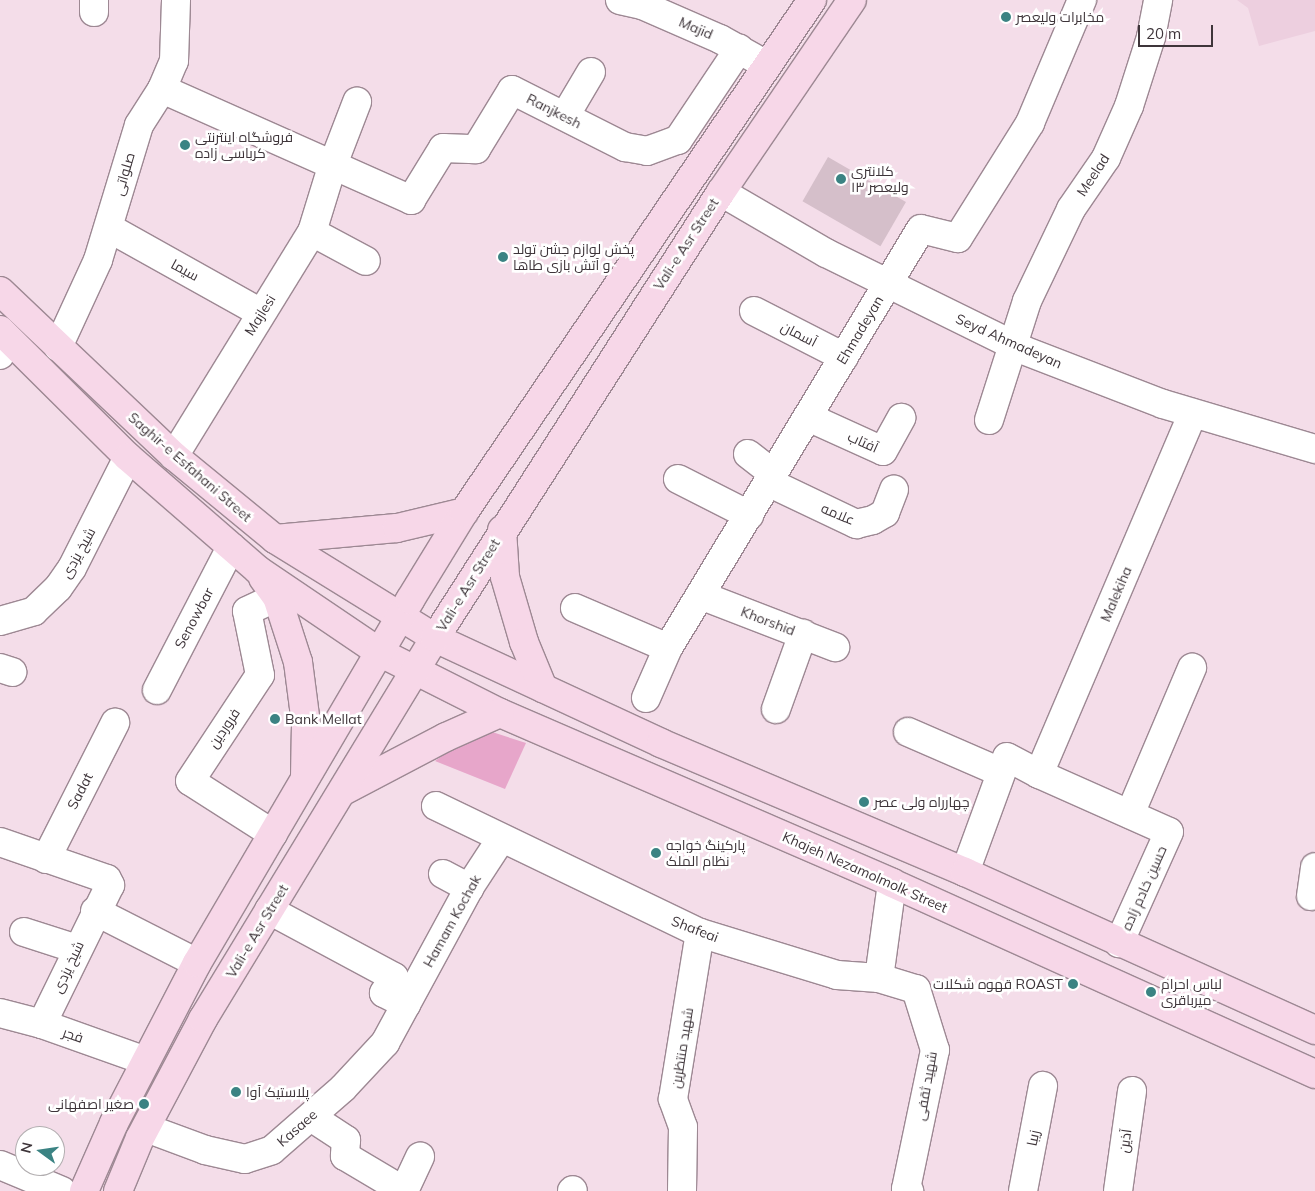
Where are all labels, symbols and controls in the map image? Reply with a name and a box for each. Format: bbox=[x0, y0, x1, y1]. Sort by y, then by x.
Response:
place label: مخابرات ولیعصر bbox=[1016, 9, 1104, 25]
marker: مخابرات ولیعصر bbox=[1000, 11, 1012, 23]
street label: Majid bbox=[676, 13, 716, 43]
scale bar bbox=[1140, 15, 1215, 47]
text: 20 m bbox=[1146, 24, 1181, 43]
street label: Ranjkesh bbox=[524, 90, 584, 132]
place label: فروشگاه اینترنتی کرباسی زاده bbox=[195, 129, 293, 162]
marker: فروشگاه اینترنتی کرباسی زاده bbox=[179, 139, 191, 151]
street label: صلواتی bbox=[110, 151, 138, 197]
street label: Meelad bbox=[1073, 151, 1113, 199]
place label: کلانتری ۱۳ ولیعصر bbox=[851, 163, 909, 196]
marker: کلانتری ۱۳ ولیعصر bbox=[835, 173, 847, 185]
street label: Vali-e Asr Street bbox=[650, 195, 722, 293]
place label: پخش لوازم جشن تولد و آتش بازی طاها bbox=[513, 241, 634, 274]
marker: پخش لوازم جشن تولد و آتش بازی طاها bbox=[497, 251, 509, 263]
street label: سیما bbox=[168, 256, 202, 284]
street label: Majlesi bbox=[241, 291, 279, 339]
street label: Ehmadeyan bbox=[833, 293, 887, 367]
street label: Seyd Ahmadeyan bbox=[953, 310, 1065, 372]
street label: آسمان bbox=[778, 318, 820, 350]
street label: Saghir-e Esfahani Street bbox=[125, 409, 255, 525]
street label: آفتاب bbox=[845, 428, 881, 456]
street label: علامه bbox=[819, 499, 857, 529]
street label: شیخ یزدی bbox=[57, 525, 99, 581]
street label: Vali-e Asr Street bbox=[433, 536, 503, 634]
street label: Malekiha bbox=[1097, 564, 1135, 624]
street label: Senowbar bbox=[171, 585, 217, 651]
street label: Khorshid bbox=[738, 603, 798, 639]
street label: فروردین bbox=[205, 705, 243, 751]
place label: Bank Mellat bbox=[285, 711, 362, 727]
marker: Bank Mellat bbox=[269, 713, 281, 725]
street label: Sadat bbox=[64, 770, 96, 812]
place label: چهارراه ولی عصر bbox=[874, 794, 970, 810]
marker: چهارراه ولی عصر bbox=[858, 796, 870, 808]
street label: Khajeh Nezamolmolk Street bbox=[780, 828, 950, 916]
place label: پارکینگ خواجه نظام الملک bbox=[666, 837, 745, 870]
street label: حسین خادم زاده bbox=[1118, 843, 1170, 933]
marker: پارکینگ خواجه نظام الملک bbox=[650, 847, 662, 859]
street label: Hamam Kochak bbox=[420, 872, 484, 970]
street label: Vali-e Asr Street bbox=[222, 881, 292, 981]
street label: Shafeai bbox=[669, 912, 721, 946]
street label: شیخ یزدی bbox=[49, 938, 87, 996]
place label: قهوه شکلات ROAST bbox=[933, 976, 1063, 992]
place label: لباس احرام میرباقری bbox=[1161, 976, 1222, 1009]
marker: قهوه شکلات ROAST bbox=[1067, 978, 1079, 990]
marker: لباس احرام میرباقری bbox=[1145, 986, 1157, 998]
street label: شهید منتظرین bbox=[667, 1006, 697, 1090]
street label: فجر bbox=[60, 1024, 86, 1046]
street label: شهید ثقفی bbox=[912, 1050, 940, 1122]
place label: پلاستیک آوا bbox=[246, 1084, 309, 1100]
marker: پلاستیک آوا bbox=[230, 1086, 242, 1098]
place label: صغیر اصفهانی bbox=[48, 1096, 134, 1112]
marker: صغیر اصفهانی bbox=[138, 1098, 150, 1110]
street label: Kasaee bbox=[273, 1106, 321, 1150]
north arrow bbox=[15, 1126, 65, 1176]
street label: آذین bbox=[1115, 1128, 1135, 1154]
street label: زیبا bbox=[1023, 1129, 1043, 1147]
text: N bbox=[16, 1140, 36, 1155]

